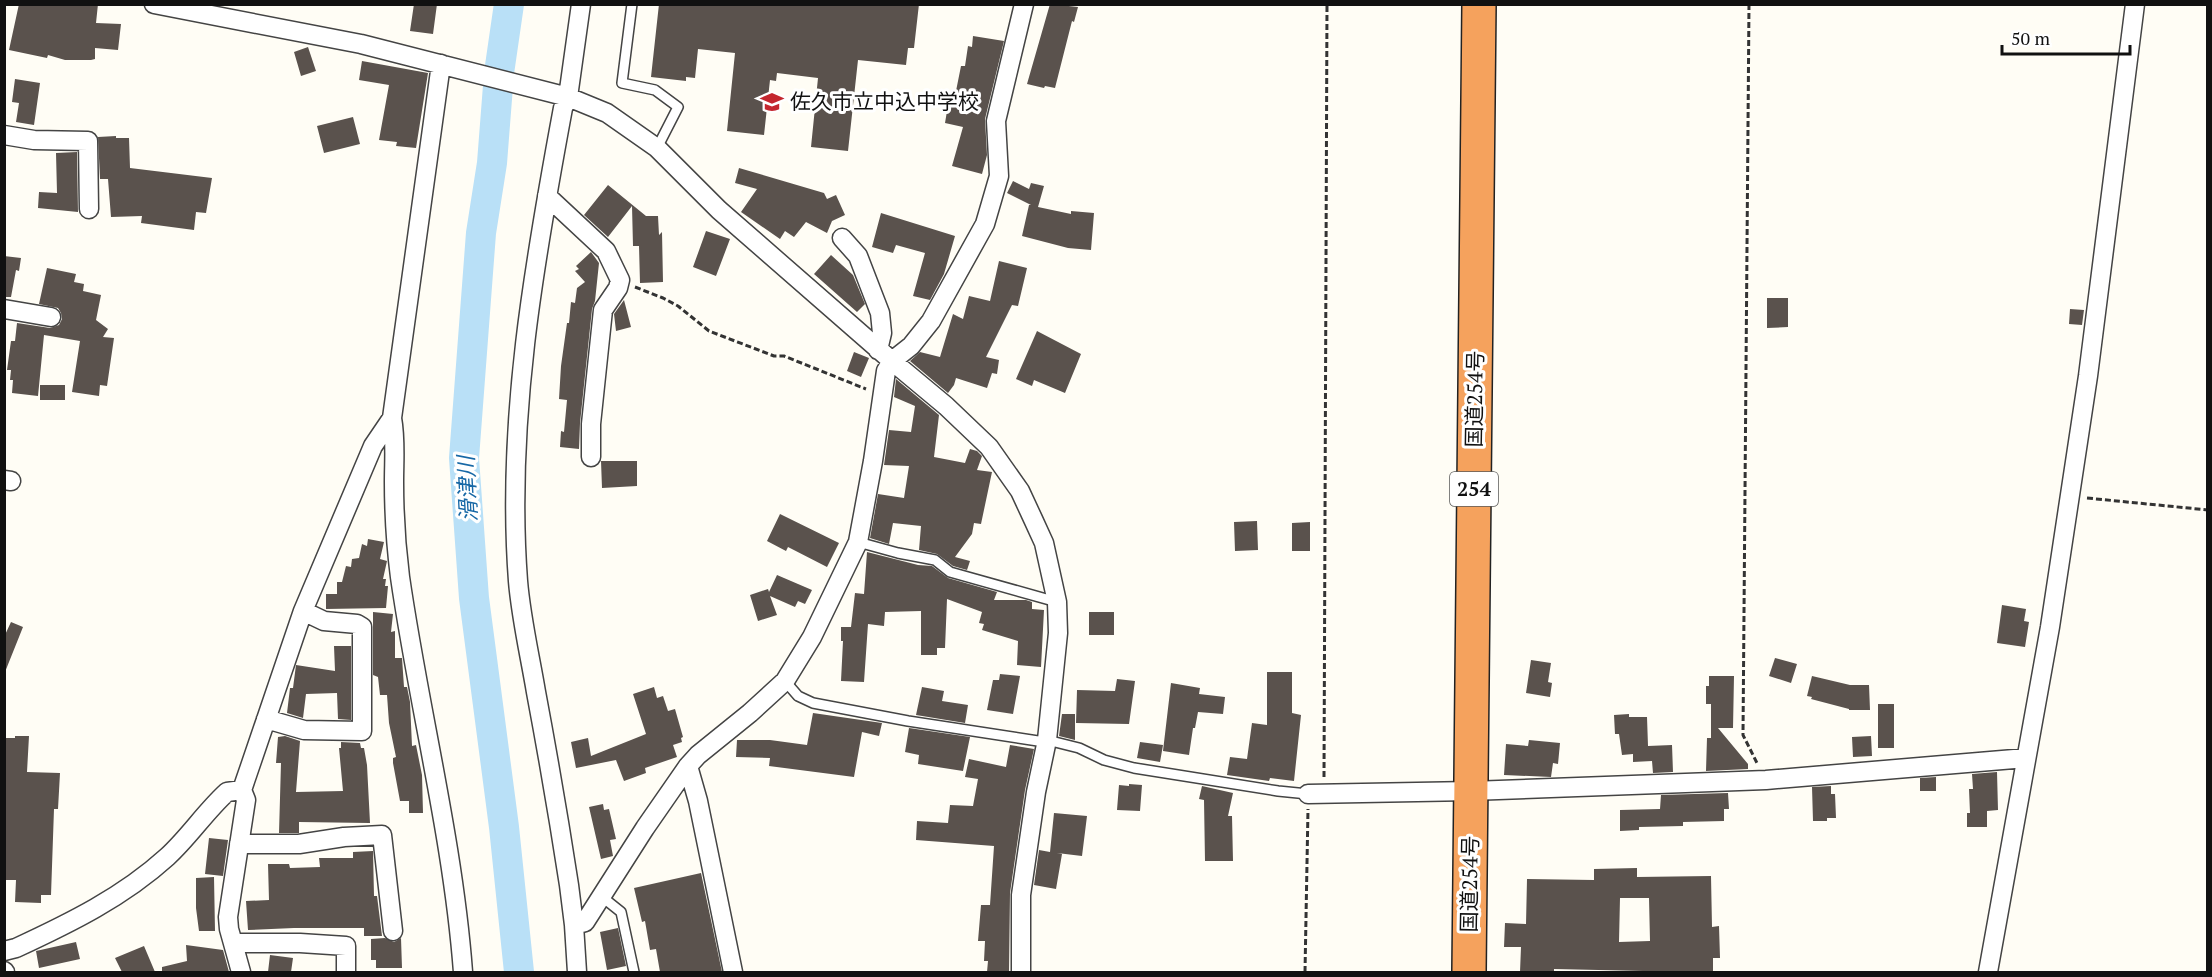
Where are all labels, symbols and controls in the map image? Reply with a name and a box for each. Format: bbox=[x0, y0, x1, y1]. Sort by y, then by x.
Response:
scale bar bbox=[2002, 18, 2130, 56]
text: 50 m bbox=[2011, 26, 2051, 50]
place label: 佐久市立中込中学校 bbox=[790, 87, 979, 115]
school or university icon: 佐久市立中込中学校 bbox=[759, 89, 785, 115]
street label: 国道254号 bbox=[1459, 350, 1489, 448]
water label: 滑津川 bbox=[450, 453, 483, 523]
road number: 254 bbox=[1450, 472, 1498, 506]
street label: 国道254号 bbox=[1454, 835, 1484, 933]

